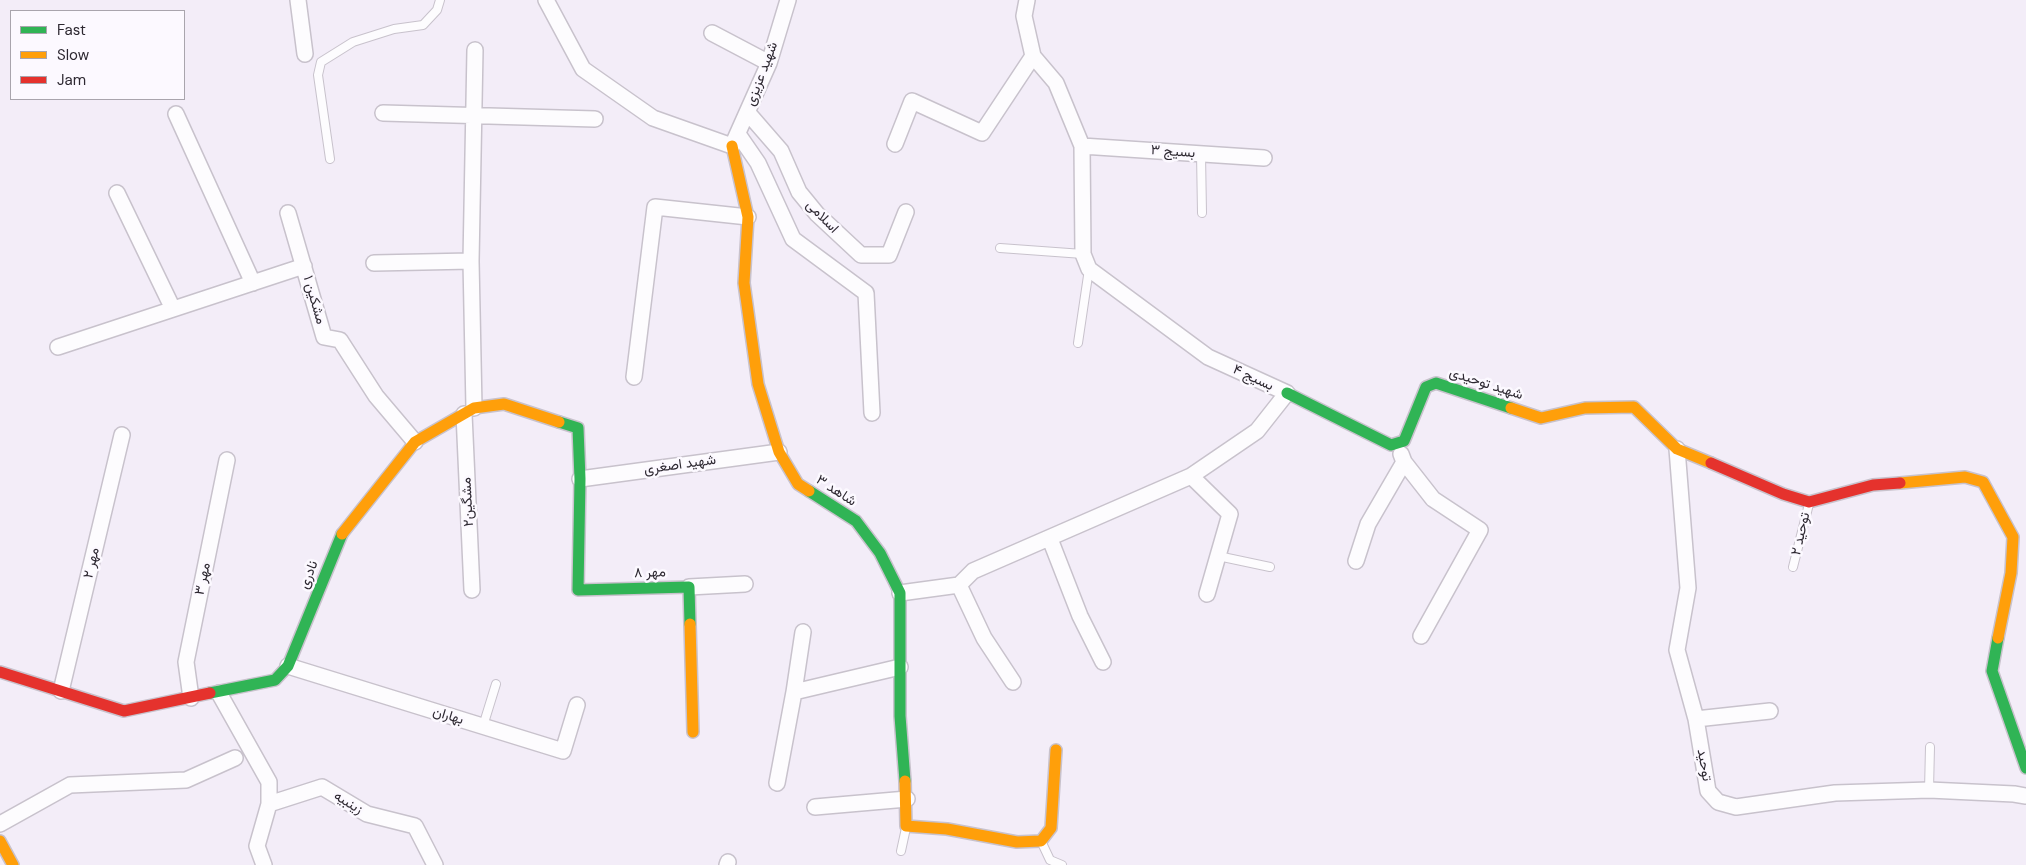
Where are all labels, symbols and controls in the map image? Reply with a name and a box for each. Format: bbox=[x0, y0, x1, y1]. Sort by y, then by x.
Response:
legend bbox=[10, 10, 185, 100]
text: Fast bbox=[57, 20, 86, 40]
street label: شهید عزیزی bbox=[742, 40, 782, 108]
text: Slow bbox=[57, 45, 89, 65]
text: Jam bbox=[57, 70, 86, 90]
street label: بسیج ۳ bbox=[1150, 142, 1196, 162]
street label: اسلامی bbox=[802, 197, 842, 237]
street label: مشکین ۱ bbox=[299, 274, 329, 326]
street label: بسیج ۴ bbox=[1230, 361, 1276, 395]
street label: شهید توحیدی bbox=[1447, 364, 1525, 404]
street label: شهید اصغری bbox=[643, 452, 717, 478]
street label: شاهد ۳ bbox=[813, 472, 859, 510]
street label: مشگین۲ bbox=[458, 477, 478, 527]
street label: توحید ۲ bbox=[1788, 511, 1814, 557]
street label: مهر ۲ bbox=[80, 546, 104, 580]
street label: نادری bbox=[296, 558, 322, 592]
street label: مهر ۳ bbox=[191, 561, 215, 597]
street label: مهر ۸ bbox=[634, 564, 666, 582]
street label: بهاران bbox=[431, 703, 465, 729]
street label: توحید bbox=[1693, 748, 1715, 782]
street label: زینبیه bbox=[330, 788, 366, 818]

